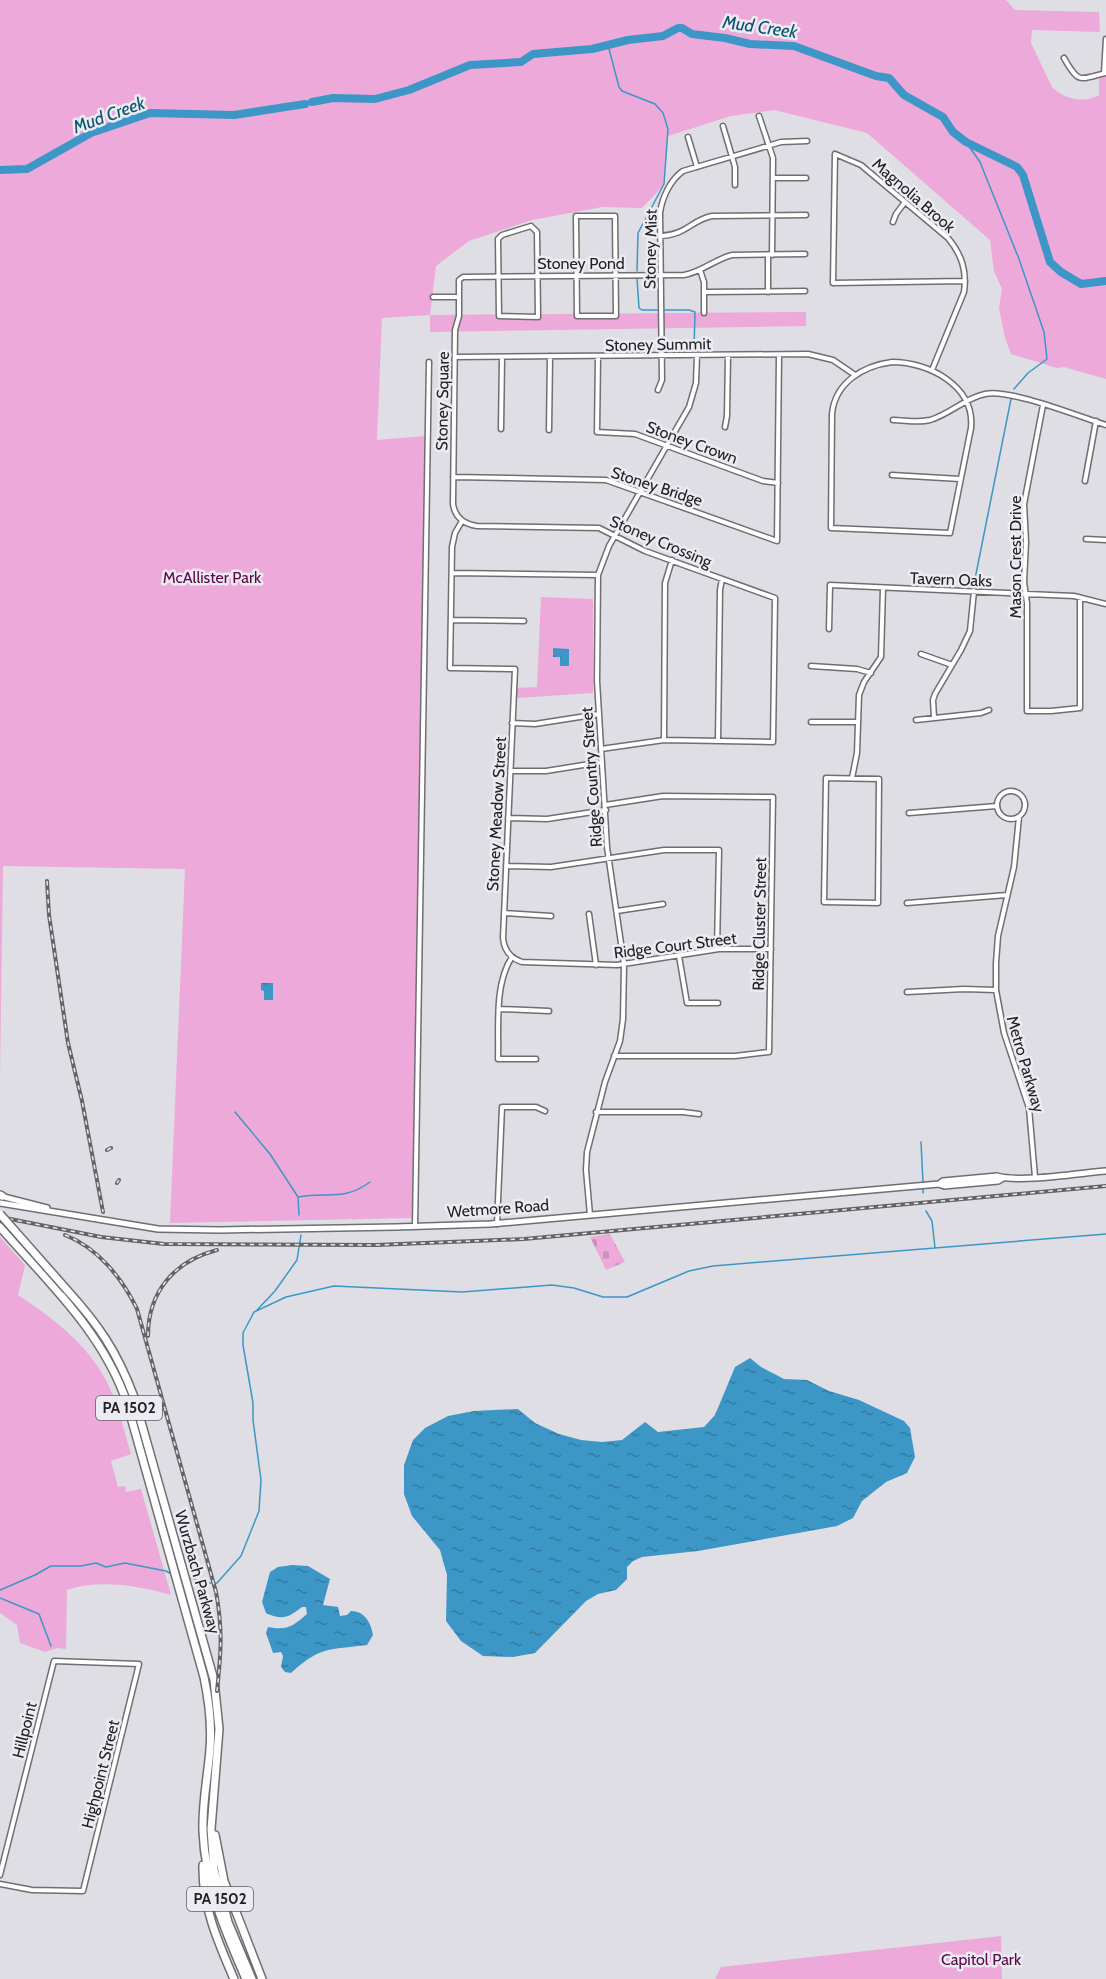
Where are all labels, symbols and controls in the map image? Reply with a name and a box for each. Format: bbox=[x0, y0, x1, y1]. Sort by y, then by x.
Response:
water label: Mud Creek bbox=[720, 11, 800, 43]
water label: Mud Creek bbox=[69, 91, 149, 139]
street label: Magnolia Brook bbox=[868, 154, 960, 237]
street label: Stoney Mist bbox=[640, 208, 661, 289]
street label: Stoney Pond bbox=[537, 254, 625, 273]
street label: Stoney Summit bbox=[605, 334, 712, 355]
street label: Stoney Square bbox=[432, 351, 453, 451]
street label: Stoney Crown bbox=[644, 417, 740, 468]
street label: Stoney Bridge bbox=[609, 463, 705, 510]
street label: Mason Crest Drive bbox=[1006, 496, 1025, 618]
street label: Stoney Crossing bbox=[607, 511, 716, 572]
park label: McAllister Park bbox=[163, 568, 262, 587]
street label: Tavern Oaks bbox=[910, 569, 993, 590]
street label: Ridge Country Street bbox=[577, 706, 606, 848]
street label: Stoney Meadow Street bbox=[483, 736, 510, 892]
street label: Ridge Cluster Street bbox=[749, 857, 770, 991]
street label: Ridge Court Street bbox=[613, 928, 738, 962]
street label: Metro Parkway bbox=[1003, 1014, 1048, 1115]
street label: Wetmore Road bbox=[446, 1195, 550, 1222]
road number: PA 1502 bbox=[96, 1396, 162, 1420]
street label: Wurzbach Parkway bbox=[171, 1508, 224, 1636]
street label: Hillpoint bbox=[8, 1699, 41, 1760]
street label: Highpoint Street bbox=[78, 1717, 123, 1830]
road number: PA 1502 bbox=[187, 1887, 253, 1911]
park label: Capitol Park bbox=[941, 1950, 1022, 1969]

